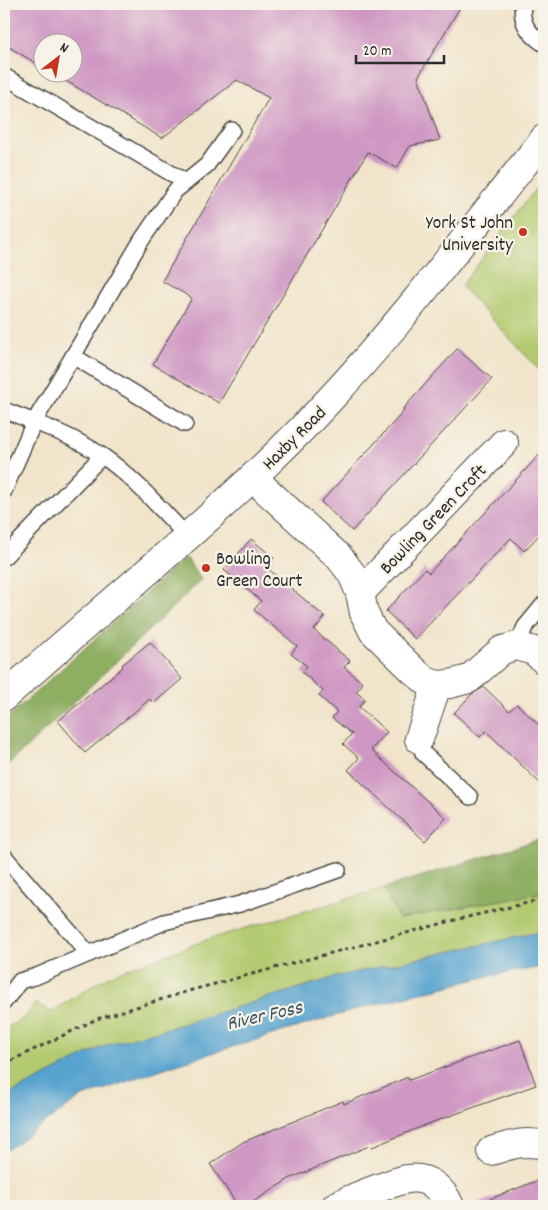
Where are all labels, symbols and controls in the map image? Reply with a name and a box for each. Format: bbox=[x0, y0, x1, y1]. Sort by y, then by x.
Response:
north arrow bbox=[32, 32, 82, 82]
scale bar bbox=[356, 32, 443, 64]
text: N bbox=[56, 38, 72, 59]
text: 20 m bbox=[363, 41, 391, 63]
place label: York St John University bbox=[426, 211, 513, 260]
marker: York St John University bbox=[517, 226, 529, 238]
street label: Haxby Road bbox=[257, 401, 334, 478]
street label: Bowling Green Croft bbox=[375, 459, 494, 582]
place label: Bowling Green Court bbox=[216, 547, 303, 596]
marker: Bowling Green Court bbox=[200, 562, 212, 574]
water label: River Foss bbox=[224, 994, 306, 1039]

